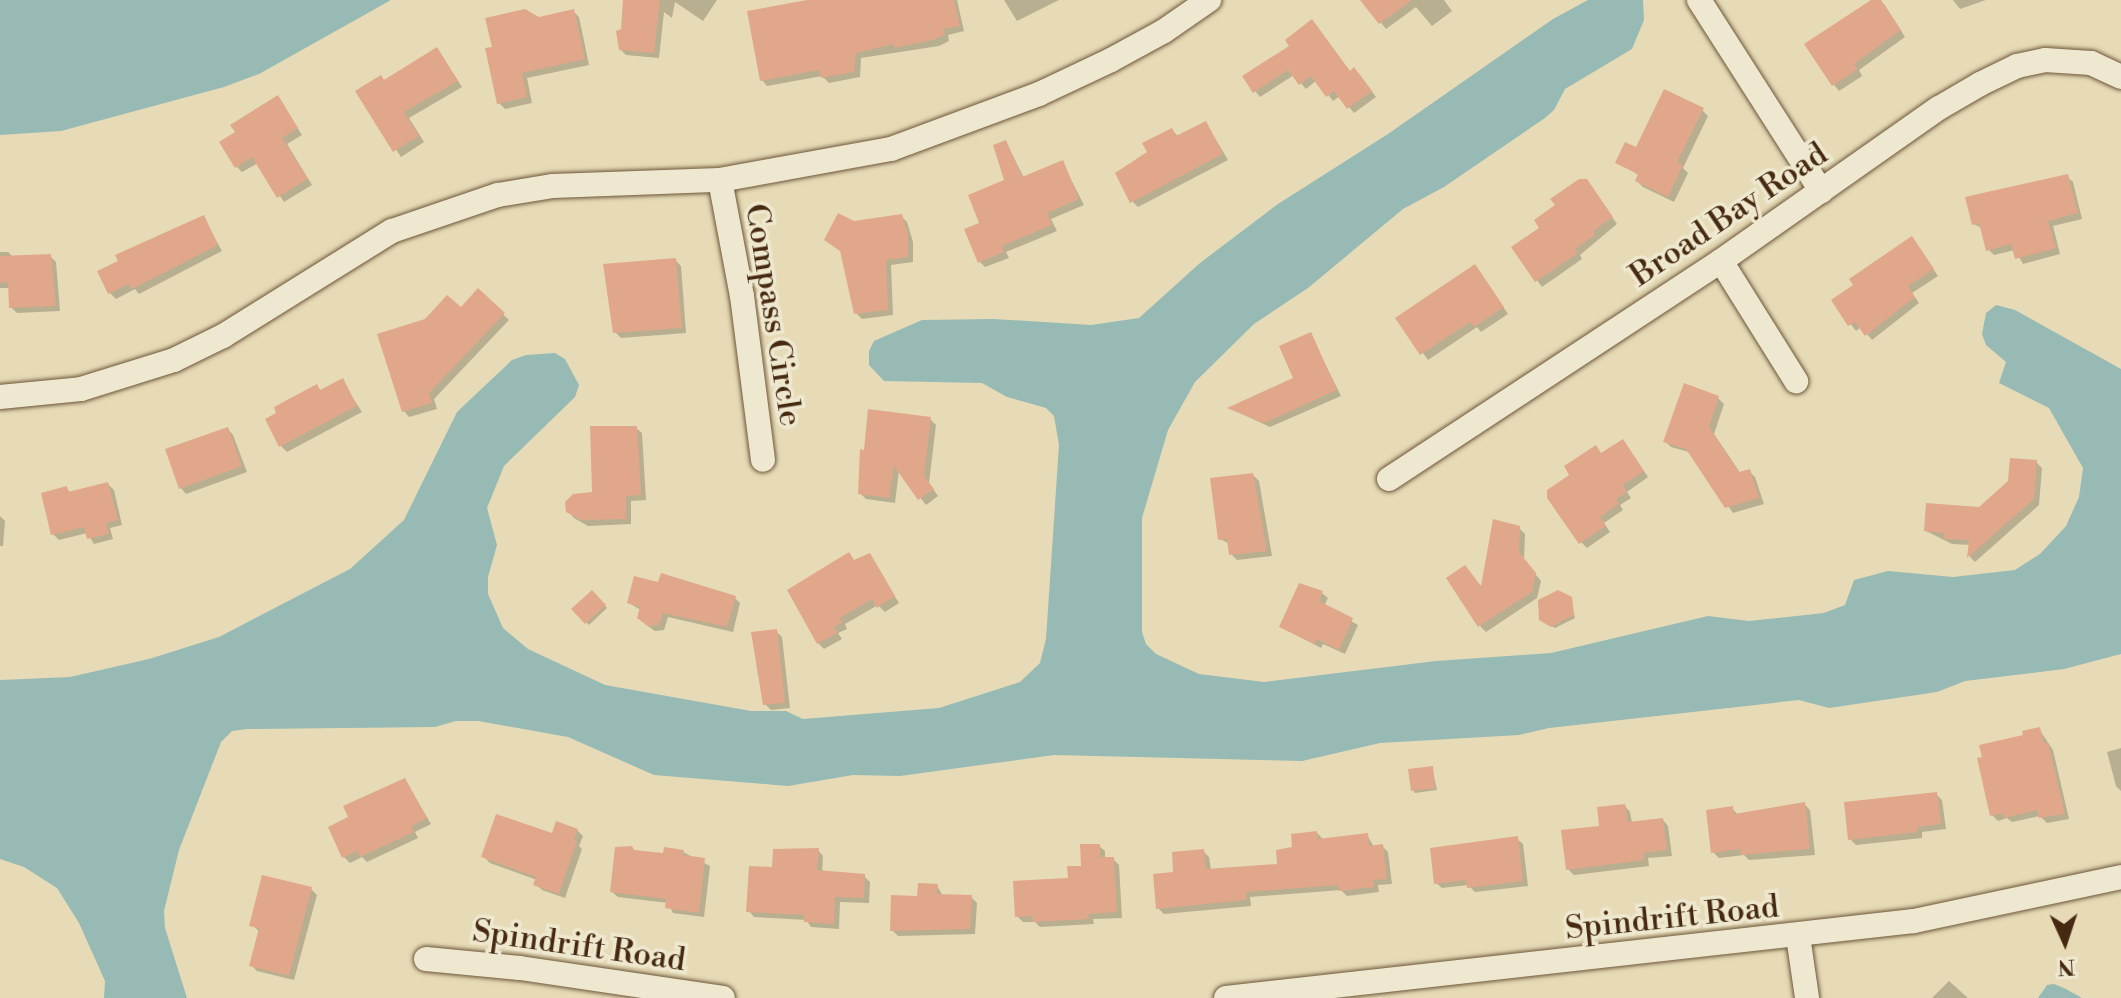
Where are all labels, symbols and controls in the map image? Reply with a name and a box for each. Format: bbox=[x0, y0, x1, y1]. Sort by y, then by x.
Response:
street label: Broad Bay Road bbox=[1623, 135, 1835, 295]
street label: Compass Circle bbox=[736, 201, 810, 429]
street label: Spindrift Road bbox=[1563, 888, 1781, 948]
north arrow bbox=[2025, 902, 2105, 982]
street label: Spindrift Road bbox=[470, 912, 688, 980]
text: N bbox=[2057, 953, 2076, 980]

